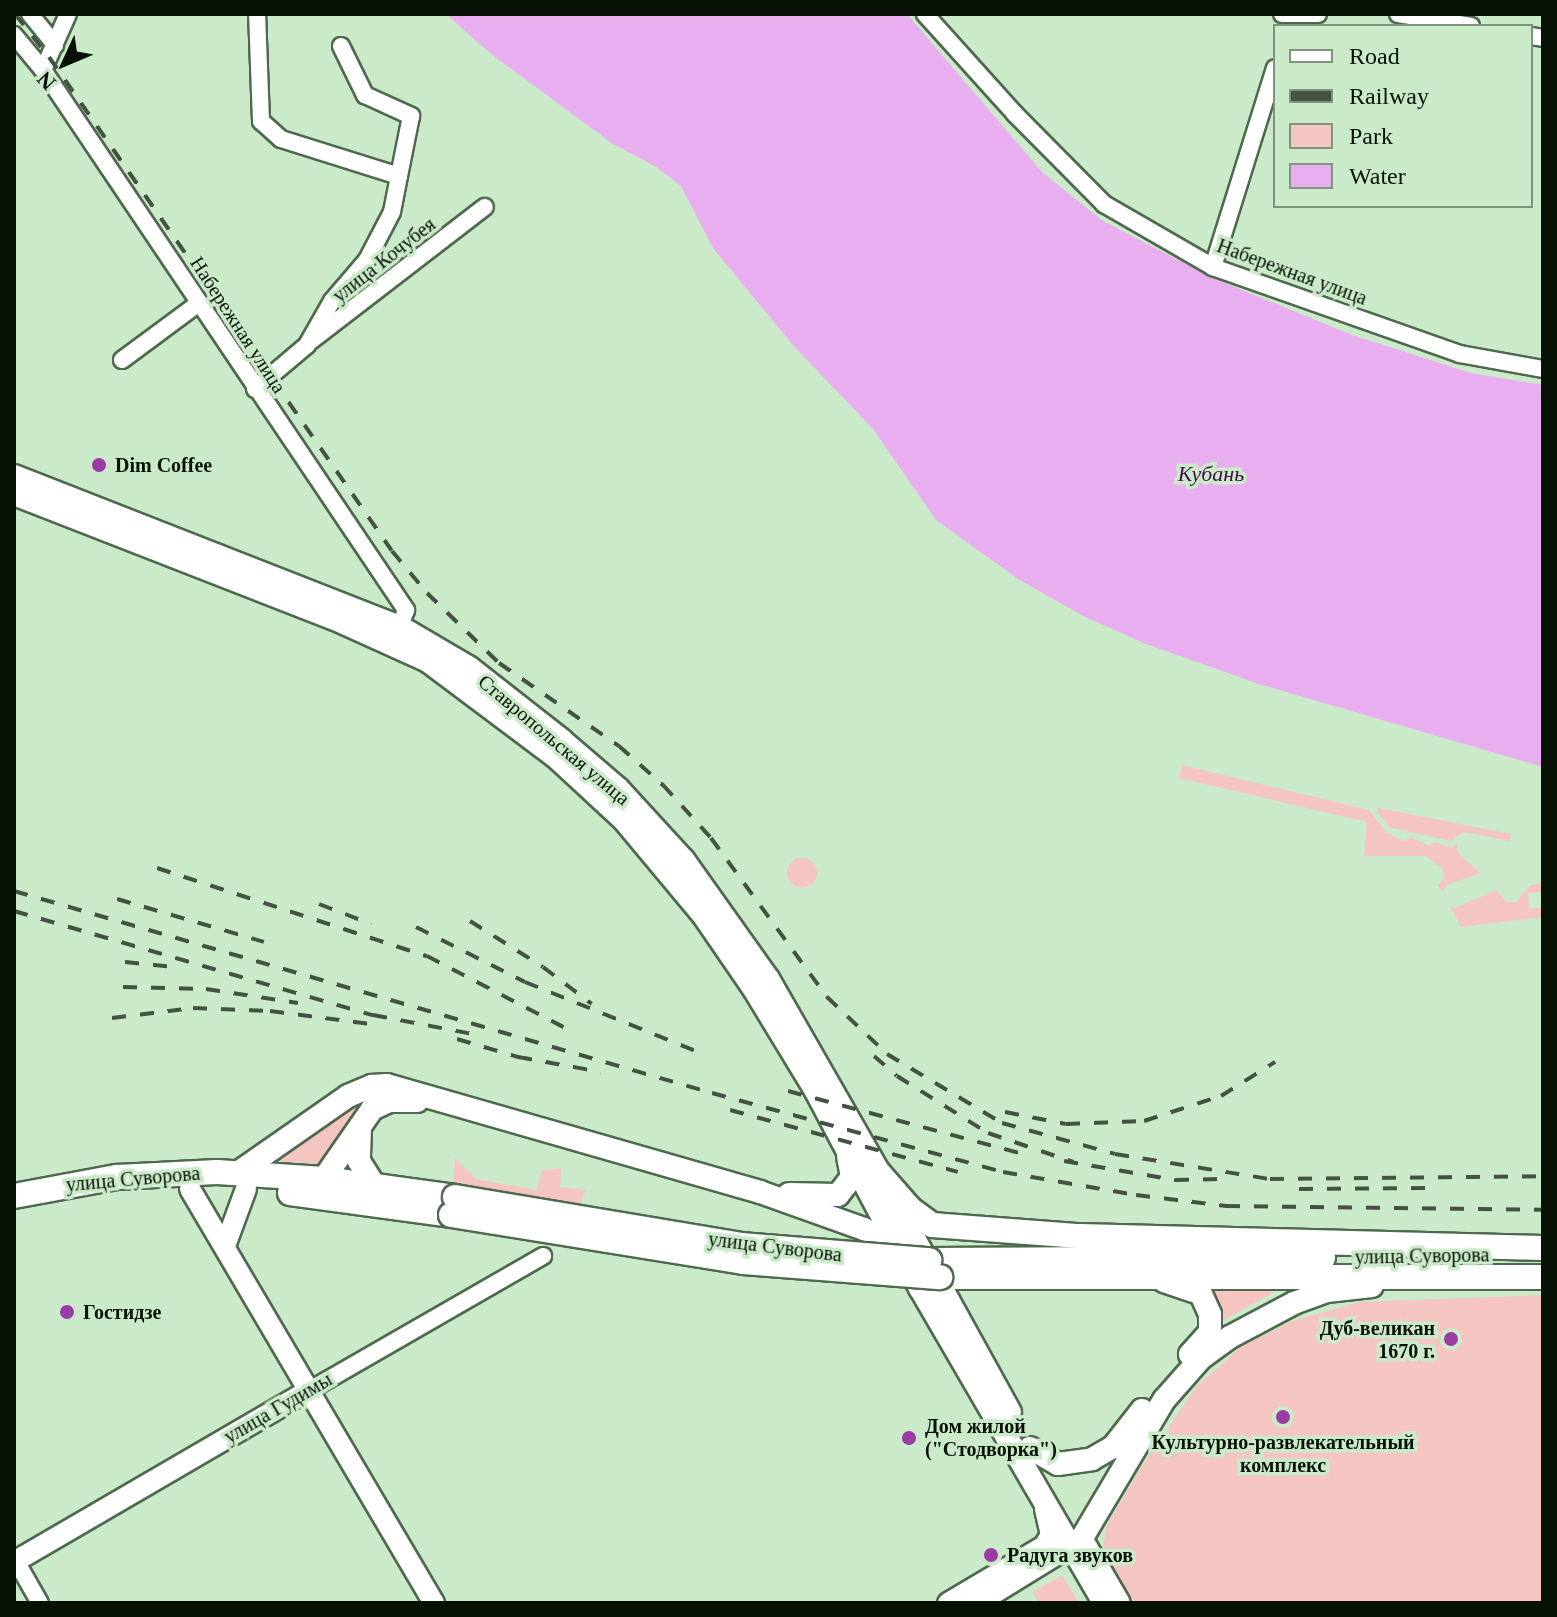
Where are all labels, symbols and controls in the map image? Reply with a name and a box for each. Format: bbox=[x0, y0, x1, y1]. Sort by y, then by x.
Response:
north arrow bbox=[24, 24, 104, 104]
legend bbox=[1273, 24, 1533, 208]
text: Road bbox=[1349, 43, 1400, 69]
text: N bbox=[32, 67, 61, 95]
text: Railway bbox=[1349, 83, 1429, 109]
text: Park bbox=[1349, 123, 1393, 149]
text: Water bbox=[1349, 163, 1406, 189]
street label: улица Кочубея bbox=[328, 212, 440, 308]
street label: Набережная улица bbox=[1214, 234, 1370, 310]
street label: Набережная улица bbox=[185, 252, 291, 398]
place label: Dim Coffee bbox=[115, 453, 212, 477]
marker: Dim Coffee bbox=[90, 456, 108, 474]
water label: Кубань bbox=[1178, 461, 1244, 487]
street label: Ставропольская улица bbox=[473, 670, 635, 810]
street label: улица Суворова bbox=[65, 1161, 201, 1197]
street label: улица Суворова bbox=[707, 1227, 843, 1267]
street label: улица Суворова bbox=[1355, 1243, 1489, 1269]
place label: Гостидзе bbox=[83, 1300, 161, 1324]
marker: Гостидзе bbox=[58, 1303, 76, 1321]
place label: Дуб-великан 1670 г. bbox=[1320, 1316, 1435, 1363]
marker: Дуб-великан 1670 г. bbox=[1442, 1330, 1460, 1348]
street label: улица Гудимы bbox=[220, 1367, 336, 1449]
marker: Культурно-развлекательный комплекс bbox=[1274, 1408, 1292, 1426]
place label: Дом жилой ("Стодворка") bbox=[925, 1414, 1057, 1461]
marker: Дом жилой ("Стодворка") bbox=[900, 1429, 918, 1447]
place label: Культурно-развлекательный комплекс bbox=[1151, 1430, 1415, 1477]
place label: Радуга звуков bbox=[1007, 1543, 1133, 1567]
marker: Радуга звуков bbox=[982, 1546, 1000, 1564]

